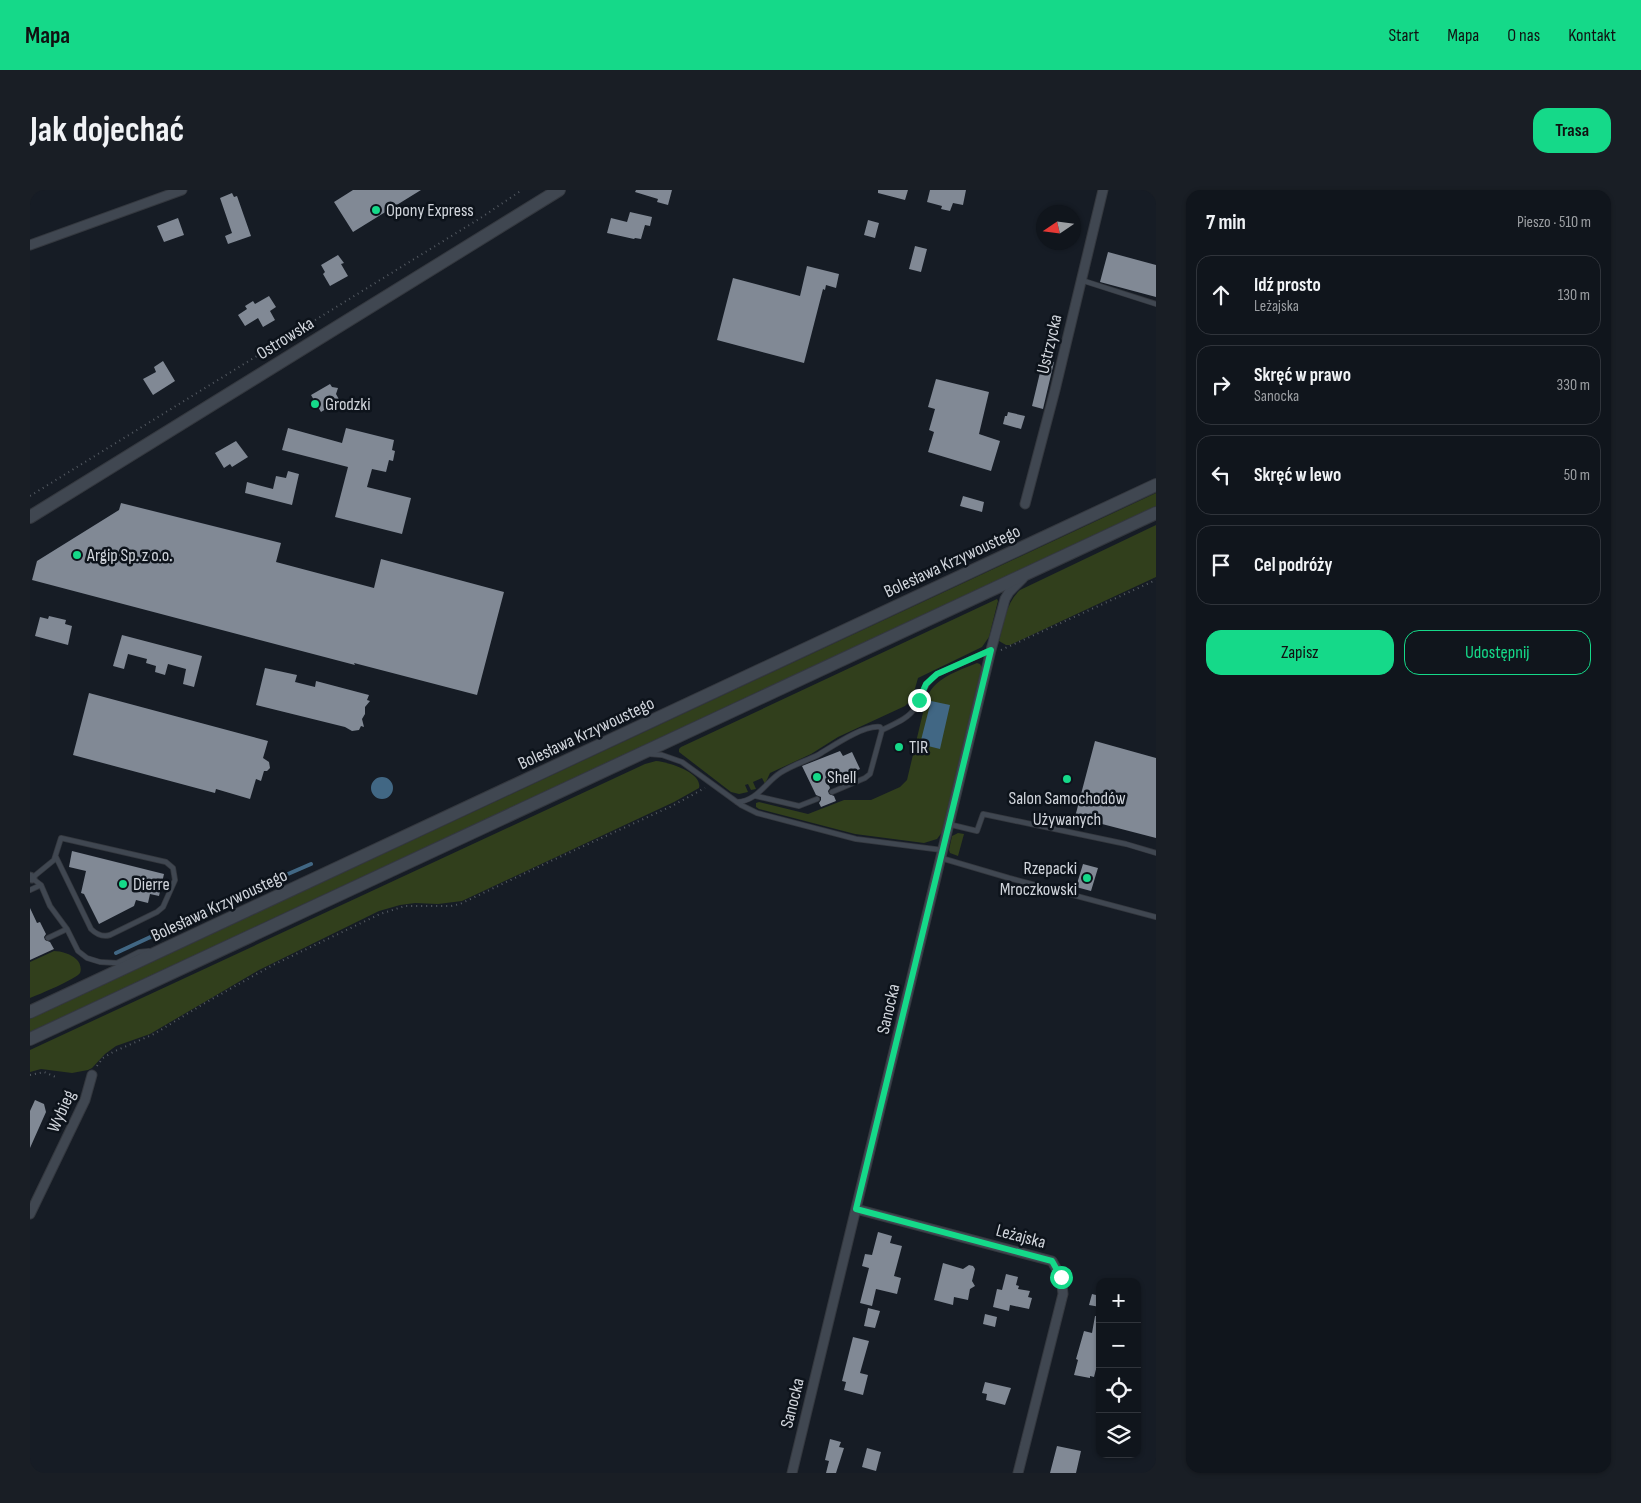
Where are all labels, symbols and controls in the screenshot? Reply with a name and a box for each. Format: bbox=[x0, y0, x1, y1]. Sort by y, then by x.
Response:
text: Mapa bbox=[25, 21, 70, 50]
text: Start bbox=[1388, 25, 1419, 46]
text: Mapa bbox=[1447, 25, 1479, 46]
text: O nas bbox=[1507, 25, 1540, 46]
text: Kontakt bbox=[1568, 25, 1616, 46]
button: Trasa bbox=[1533, 108, 1611, 153]
text: Jak dojechać bbox=[30, 109, 184, 152]
place label: Opony Express bbox=[386, 200, 474, 221]
marker: Opony Express bbox=[370, 204, 382, 216]
north arrow bbox=[1036, 205, 1081, 250]
text: 7 min bbox=[1206, 210, 1246, 235]
text: Pieszo · 510 m bbox=[1517, 213, 1591, 232]
text: Idź prosto bbox=[1254, 274, 1321, 297]
icon: ahead bbox=[1207, 281, 1235, 309]
text: 130 m bbox=[1558, 286, 1590, 305]
text: Leżajska bbox=[1254, 297, 1299, 316]
street label: Ustrzycka bbox=[1032, 312, 1067, 376]
street label: Ostrowska bbox=[253, 313, 318, 364]
text: Skręć w prawo bbox=[1254, 364, 1351, 387]
icon: right bbox=[1207, 371, 1235, 399]
text: 330 m bbox=[1557, 376, 1590, 395]
text: Sanocka bbox=[1254, 387, 1299, 406]
place label: Grodzki bbox=[325, 394, 371, 415]
marker: Grodzki bbox=[309, 398, 321, 410]
icon: left bbox=[1207, 461, 1235, 489]
text: Skręć w lewo bbox=[1254, 464, 1341, 487]
text: 50 m bbox=[1564, 466, 1590, 485]
street label: Bolesława Krzywoustego bbox=[881, 521, 1024, 602]
place label: Argip Sp. z o.o. bbox=[86, 545, 172, 566]
marker: Argip Sp. z o.o. bbox=[71, 549, 83, 561]
icon: arrive bbox=[1207, 551, 1235, 579]
text: Cel podróży bbox=[1254, 554, 1332, 577]
button: Zapisz bbox=[1206, 630, 1394, 675]
button: Udostępnij bbox=[1404, 630, 1591, 675]
route end bbox=[908, 689, 931, 712]
street label: Bolesława Krzywoustego bbox=[515, 693, 658, 774]
place label: TIR bbox=[909, 737, 928, 758]
marker: TIR bbox=[893, 741, 905, 753]
place label: Shell bbox=[827, 767, 856, 788]
marker: Shell bbox=[811, 771, 823, 783]
marker: Salon Samochodów Używanych bbox=[1061, 773, 1073, 785]
place label: Salon Samochodów Używanych bbox=[1008, 788, 1126, 830]
place label: Rzepacki Mroczkowski bbox=[1000, 858, 1077, 900]
street label: Bolesława Krzywoustego bbox=[148, 865, 291, 946]
marker: Rzepacki Mroczkowski bbox=[1081, 872, 1093, 884]
place label: Dierre bbox=[133, 874, 170, 895]
marker: Dierre bbox=[117, 878, 129, 890]
street label: Sanocka bbox=[873, 982, 904, 1036]
street label: Wybieg bbox=[43, 1087, 80, 1135]
street label: Leżajska bbox=[994, 1220, 1048, 1253]
route start bbox=[1050, 1266, 1073, 1289]
map controls bbox=[1096, 1278, 1141, 1458]
button: + bbox=[1096, 1278, 1141, 1323]
button: − bbox=[1096, 1323, 1141, 1368]
button: locate bbox=[1096, 1368, 1141, 1413]
street label: Sanocka bbox=[776, 1376, 809, 1430]
button: layers bbox=[1096, 1413, 1141, 1458]

